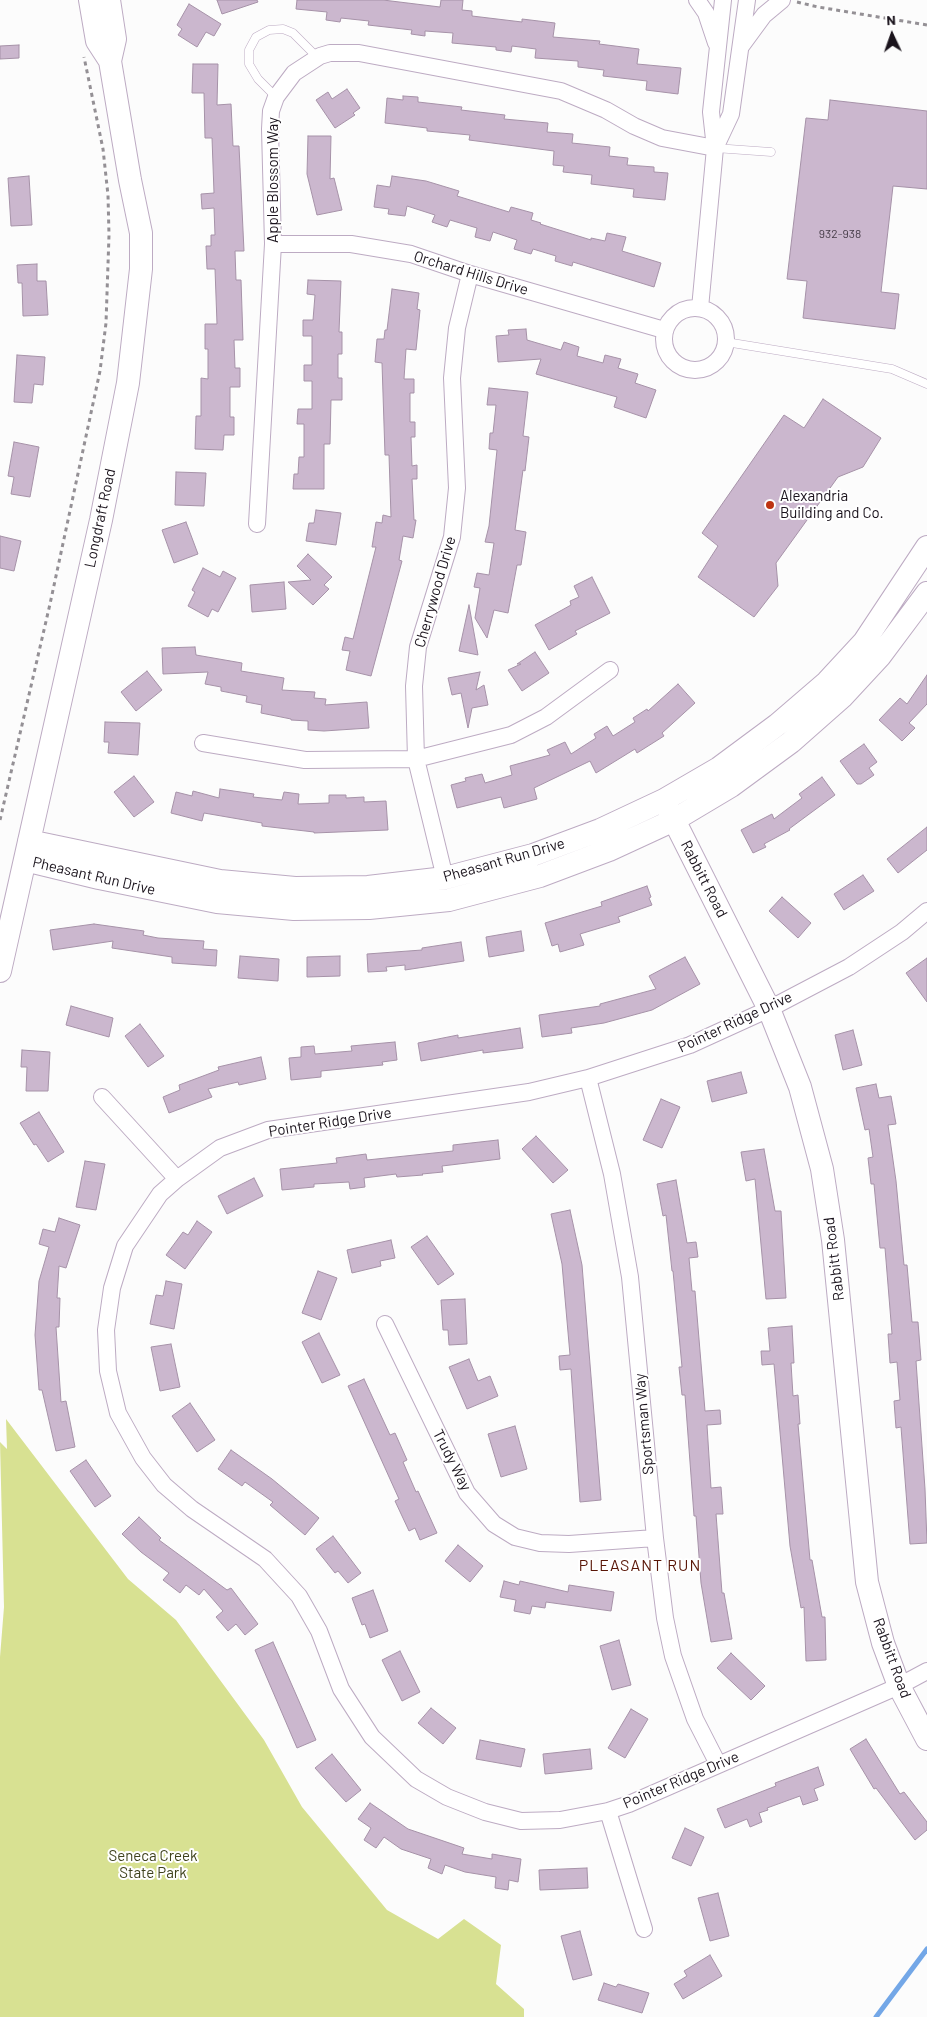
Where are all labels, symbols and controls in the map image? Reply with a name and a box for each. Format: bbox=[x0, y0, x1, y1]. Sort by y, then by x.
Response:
north arrow bbox=[867, 10, 917, 60]
text: N bbox=[886, 11, 896, 28]
street label: Apple Blossom Way bbox=[264, 117, 282, 243]
house number: 932-938 bbox=[819, 227, 861, 241]
street label: Orchard Hills Drive bbox=[411, 247, 531, 299]
street label: Longdraft Road bbox=[81, 467, 119, 569]
place label: Alexandria Building and Co. bbox=[780, 487, 884, 522]
marker: Alexandria Building and Co. bbox=[764, 499, 776, 511]
street label: Cherrywood Drive bbox=[411, 534, 459, 650]
street label: Pheasant Run Drive bbox=[441, 834, 567, 886]
street label: Rabbitt Road bbox=[677, 837, 731, 921]
street label: Pheasant Run Drive bbox=[31, 853, 157, 899]
street label: Pointer Ridge Drive bbox=[675, 988, 795, 1056]
street label: Pointer Ridge Drive bbox=[267, 1103, 393, 1141]
street label: Rabbitt Road bbox=[820, 1216, 848, 1302]
street label: Sportsman Way bbox=[631, 1373, 657, 1475]
street label: Trudy Way bbox=[429, 1426, 475, 1494]
district label: PLEASANT RUN bbox=[577, 1556, 703, 1576]
street label: Rabbitt Road bbox=[869, 1615, 915, 1701]
street label: Pointer Ridge Drive bbox=[620, 1747, 742, 1813]
park label: Seneca Creek State Park bbox=[108, 1847, 198, 1882]

